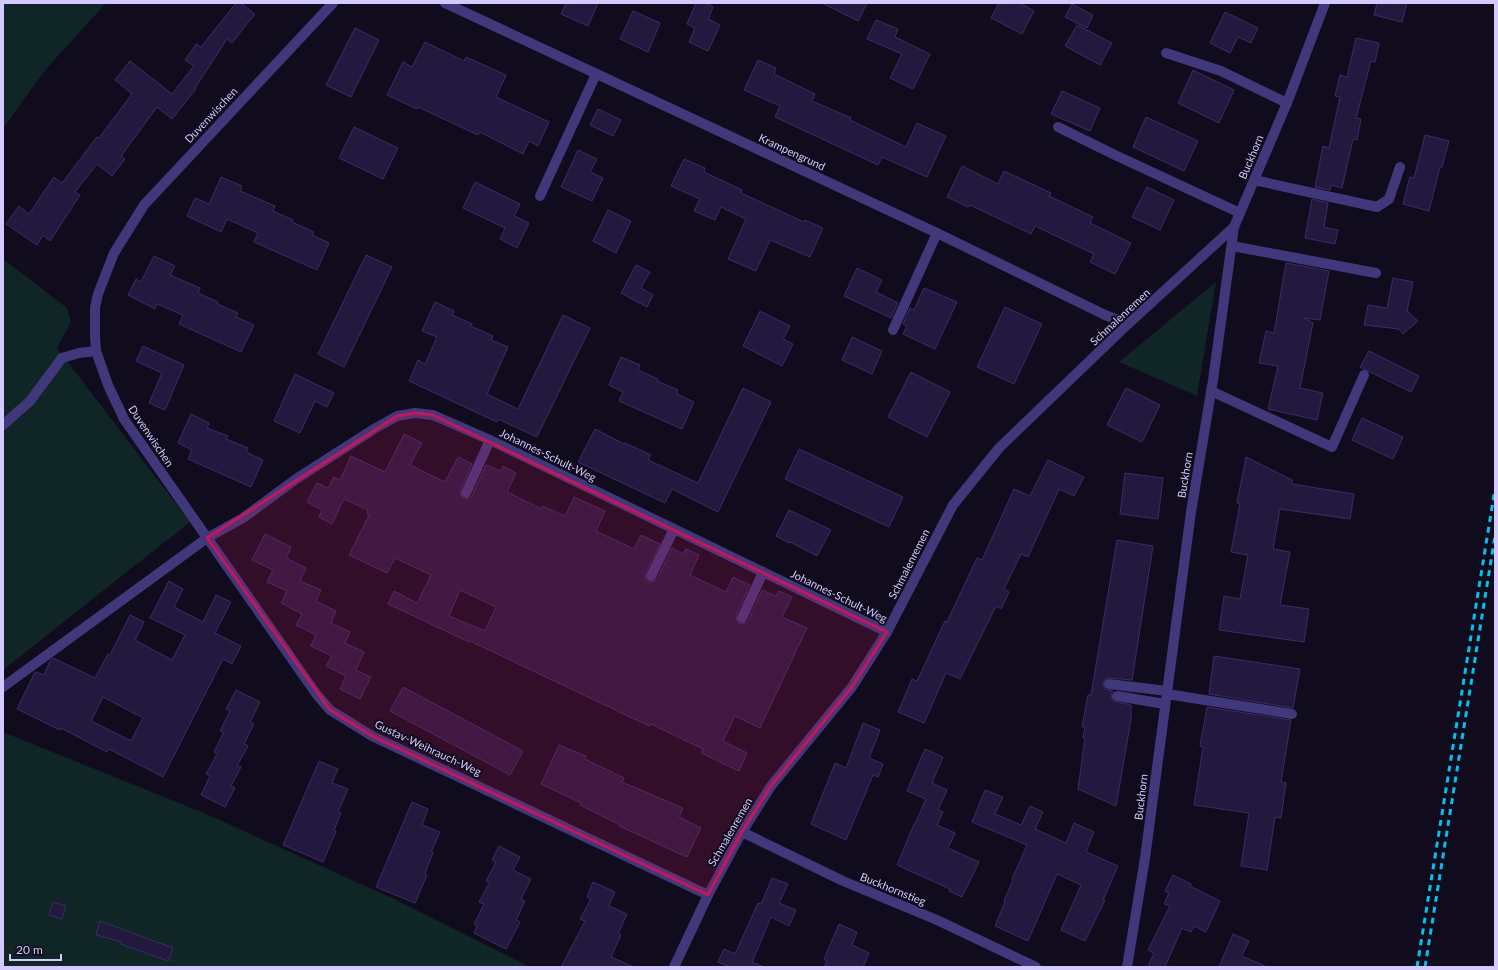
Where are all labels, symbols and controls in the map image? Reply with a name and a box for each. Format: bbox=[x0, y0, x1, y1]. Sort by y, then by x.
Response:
street label: Duvenwischen bbox=[182, 84, 240, 145]
street label: Krampengrund bbox=[757, 130, 828, 173]
street label: Buckhorn bbox=[1235, 133, 1266, 181]
street label: Schmalenremen bbox=[1087, 286, 1152, 348]
street label: Duvenwischen bbox=[126, 403, 177, 469]
street label: Johannes-Schult-Weg bbox=[498, 426, 599, 484]
street label: Buckhorn bbox=[1174, 451, 1195, 499]
street label: Schmalenremen bbox=[885, 527, 932, 601]
street label: Johannes-Schult-Weg bbox=[789, 567, 890, 625]
street label: Gustav-Weihrauch-Weg bbox=[373, 717, 484, 778]
street label: Buckhorn bbox=[1131, 773, 1150, 821]
street label: Schmalenremen bbox=[705, 795, 754, 868]
street label: Buckhornstieg bbox=[859, 869, 928, 908]
scale bar bbox=[10, 936, 61, 962]
text: 20 m bbox=[16, 942, 43, 957]

